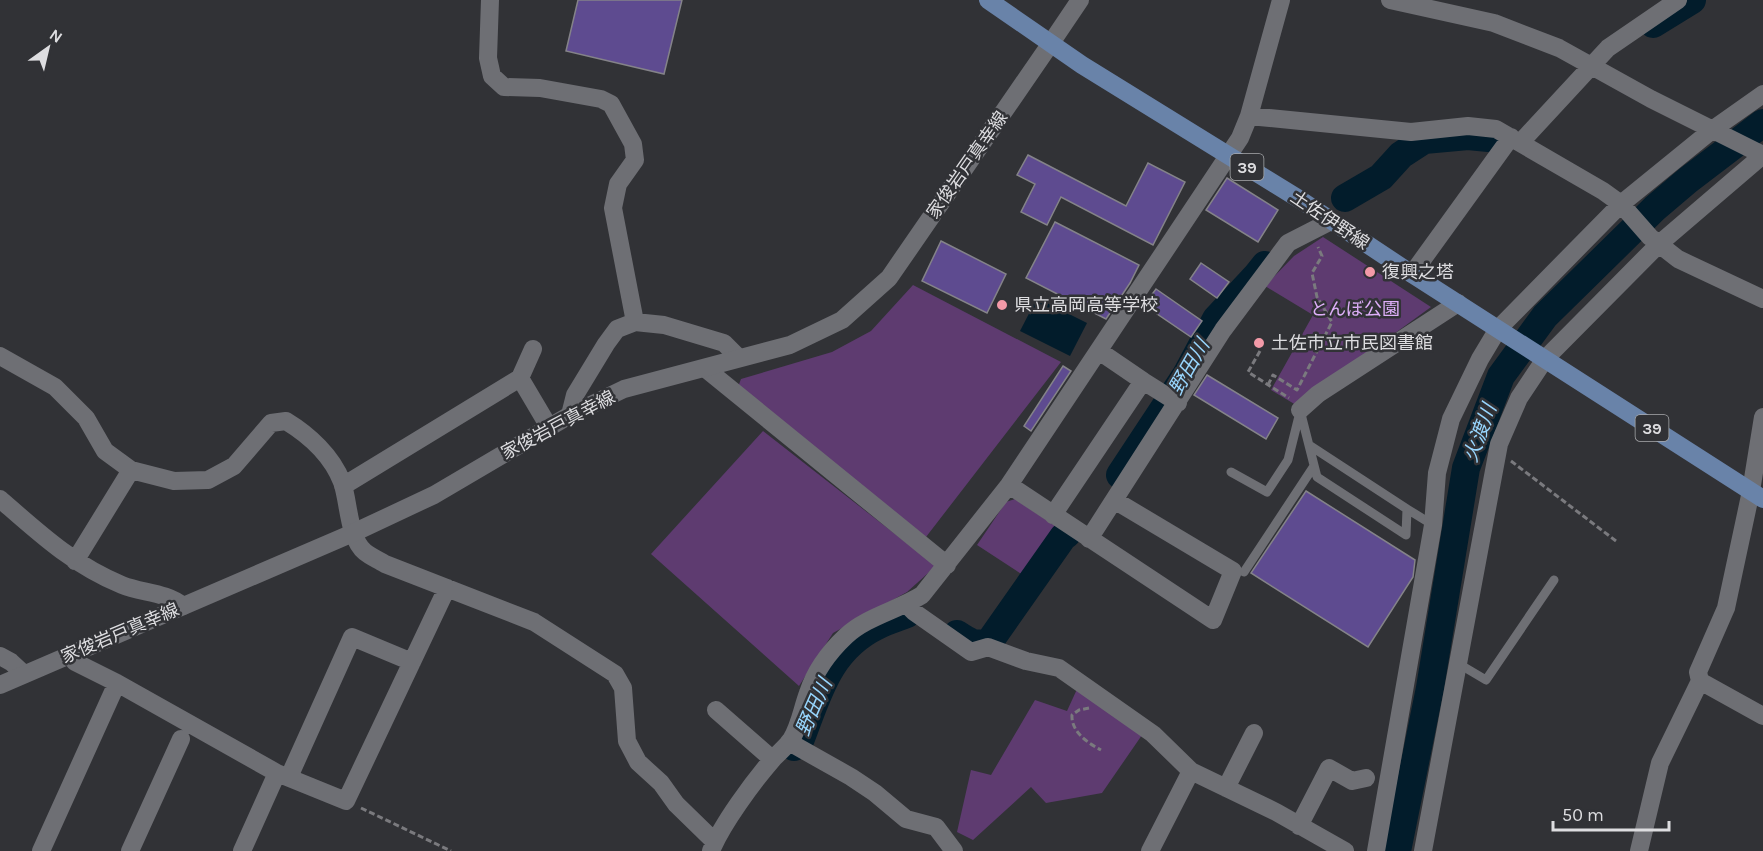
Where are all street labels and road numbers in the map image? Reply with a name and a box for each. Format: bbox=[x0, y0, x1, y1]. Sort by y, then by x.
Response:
street label: 家俊岩戸真幸線 bbox=[922, 107, 1012, 223]
road number: 39 bbox=[1230, 154, 1264, 180]
street label: 土佐伊野線 bbox=[1287, 186, 1373, 254]
street label: 家俊岩戸真幸線 bbox=[497, 386, 619, 464]
road number: 39 bbox=[1636, 415, 1668, 441]
street label: 家俊岩戸真幸線 bbox=[58, 598, 182, 668]

